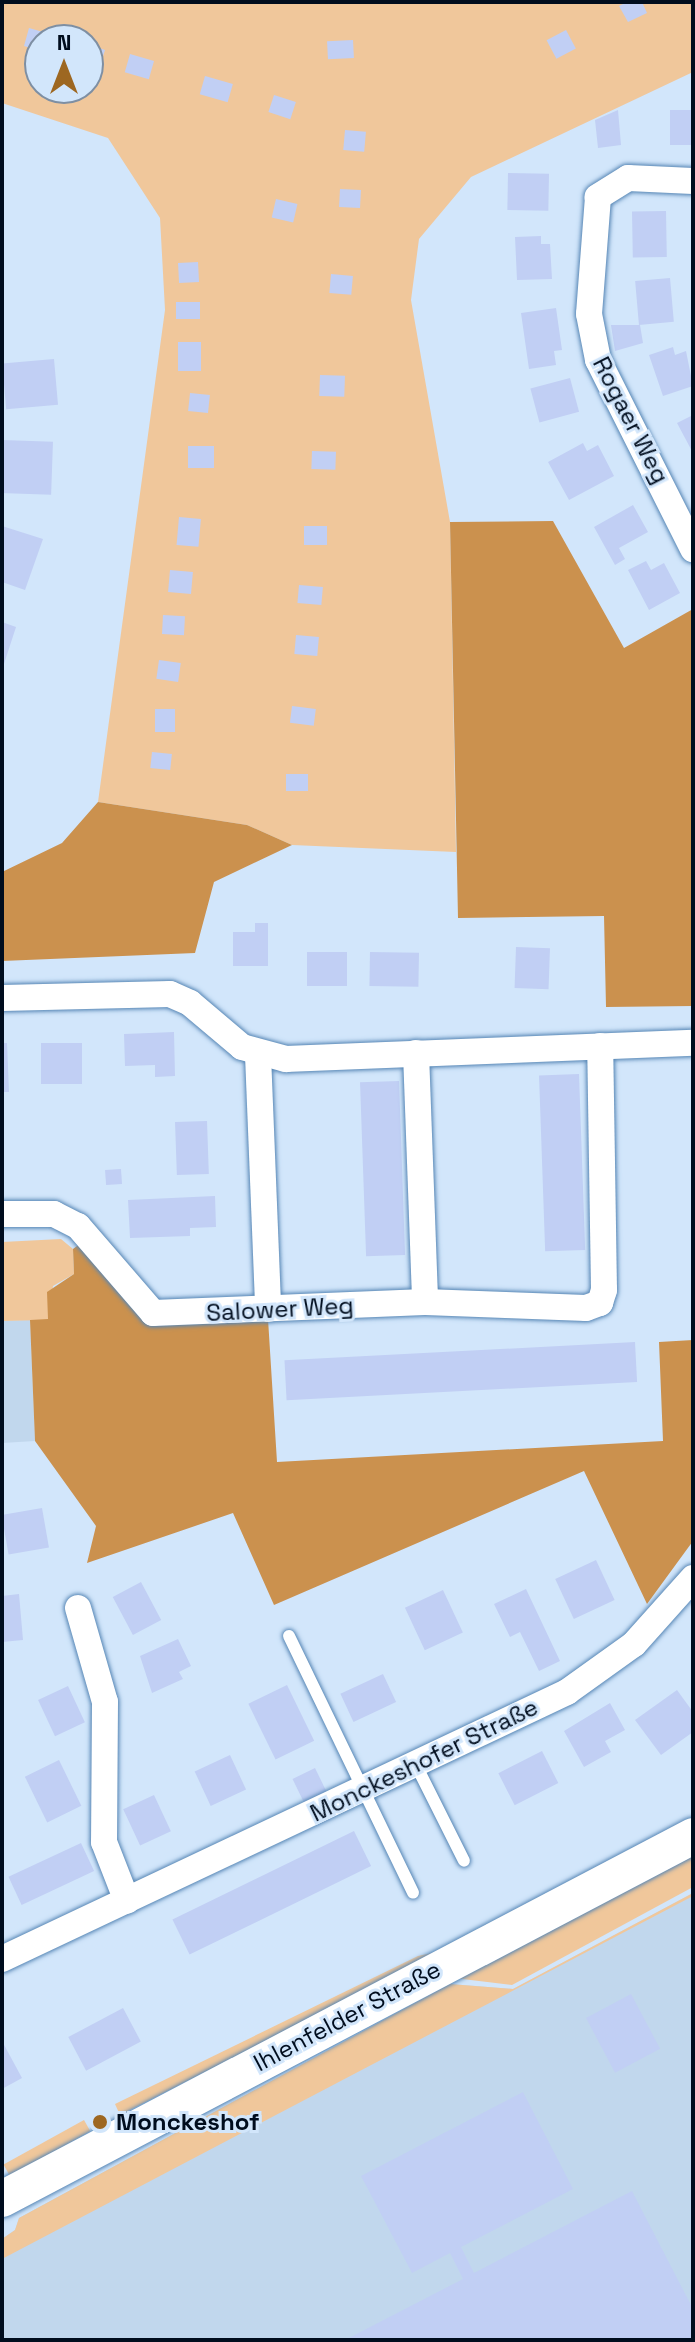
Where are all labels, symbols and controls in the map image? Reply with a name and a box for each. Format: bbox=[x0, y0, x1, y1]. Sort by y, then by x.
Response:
north arrow bbox=[24, 24, 104, 104]
text: N bbox=[57, 28, 71, 56]
street label: Rogaer Weg bbox=[587, 352, 675, 488]
street label: Salower Weg bbox=[206, 1291, 354, 1327]
street label: Monckeshofer Straße bbox=[305, 1692, 543, 1828]
street label: Ihlenfelder Straße bbox=[249, 1955, 445, 2077]
place label: Monckeshof bbox=[116, 2108, 259, 2136]
marker: Monckeshof bbox=[91, 2113, 109, 2131]

